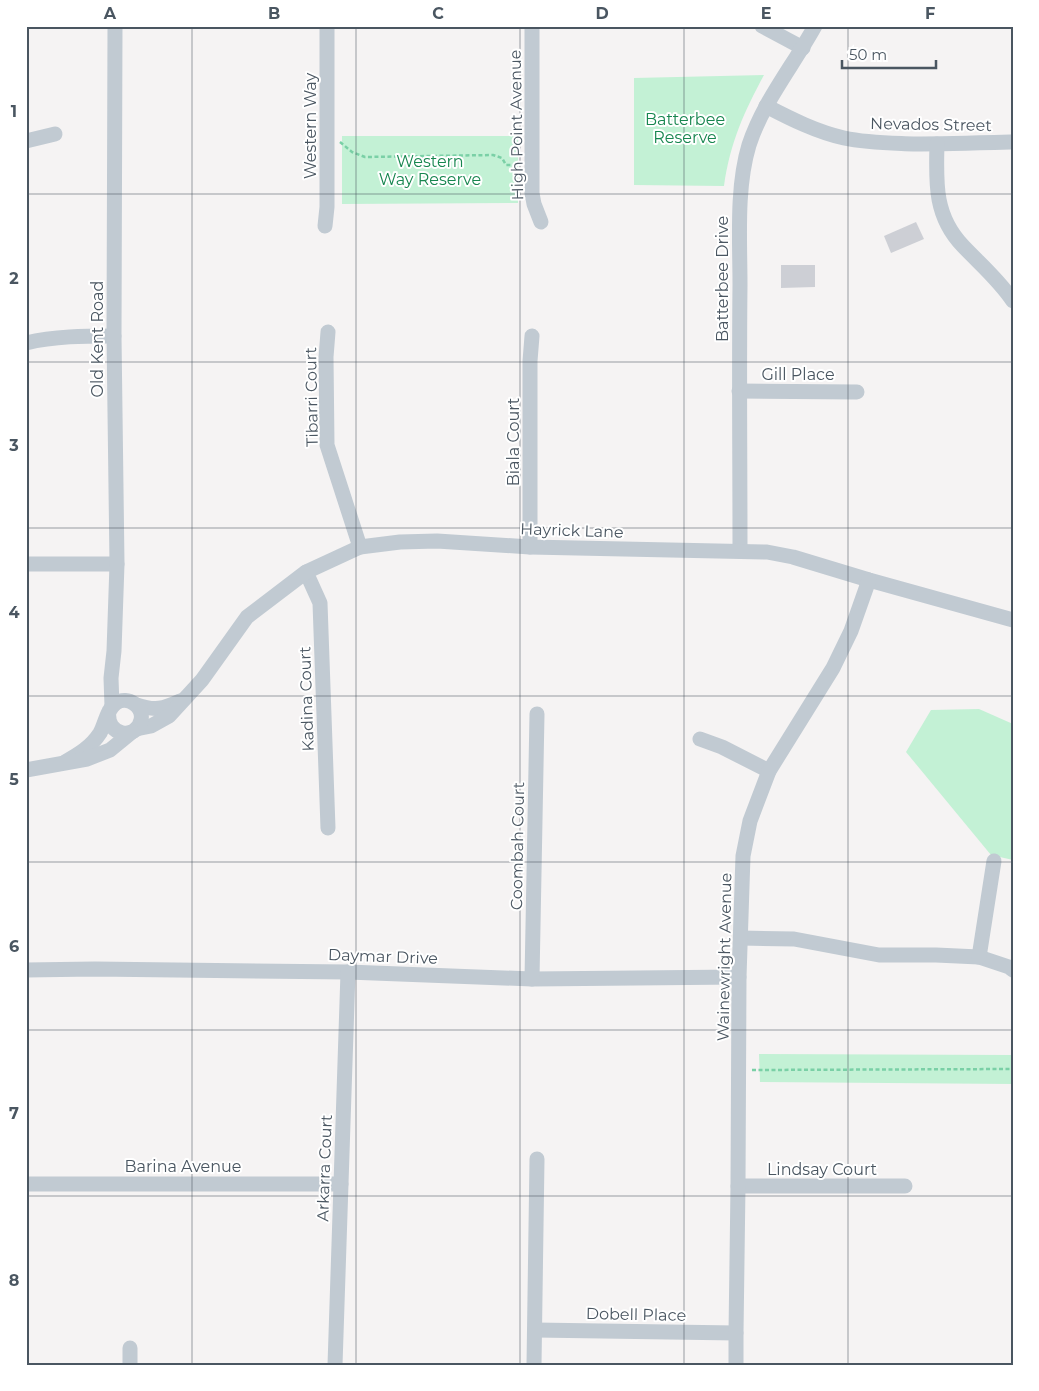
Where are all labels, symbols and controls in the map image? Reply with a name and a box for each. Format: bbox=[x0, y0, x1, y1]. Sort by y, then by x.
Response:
text: A bbox=[103, 4, 117, 23]
text: B bbox=[268, 4, 280, 23]
text: C bbox=[432, 4, 444, 23]
text: D bbox=[595, 4, 609, 23]
text: E bbox=[761, 4, 771, 23]
text: F bbox=[925, 4, 935, 23]
scale bar bbox=[842, 38, 935, 70]
text: 50 m bbox=[849, 45, 887, 64]
street label: High Point Avenue bbox=[506, 49, 527, 201]
street label: Western Way bbox=[301, 73, 320, 179]
text: 1 bbox=[11, 102, 17, 121]
park label: Batterbee Reserve bbox=[645, 110, 725, 147]
street label: Nevados Street bbox=[870, 114, 992, 135]
park label: Western Way Reserve bbox=[379, 152, 481, 189]
street label: Batterbee Drive bbox=[713, 216, 732, 342]
text: 2 bbox=[9, 269, 19, 288]
street label: Old Kent Road bbox=[88, 281, 107, 397]
street label: Tibarri Court bbox=[301, 346, 322, 447]
street label: Gill Place bbox=[761, 365, 835, 384]
street label: Biala Court bbox=[504, 397, 523, 486]
text: 3 bbox=[8, 436, 19, 455]
street label: Hayrick Lane bbox=[520, 519, 624, 542]
text: 4 bbox=[8, 603, 20, 622]
street label: Kadina Court bbox=[295, 646, 318, 752]
text: 5 bbox=[9, 770, 19, 789]
street label: Coombah Court bbox=[507, 781, 528, 910]
street label: Wainewright Avenue bbox=[714, 873, 735, 1041]
text: 6 bbox=[9, 937, 19, 956]
street label: Daymar Drive bbox=[328, 945, 438, 968]
text: 7 bbox=[9, 1104, 19, 1123]
street label: Arkarra Court bbox=[313, 1114, 336, 1222]
street label: Barina Avenue bbox=[125, 1157, 241, 1176]
street label: Lindsay Court bbox=[767, 1160, 878, 1179]
text: 8 bbox=[9, 1271, 19, 1290]
street label: Dobell Place bbox=[586, 1304, 686, 1325]

